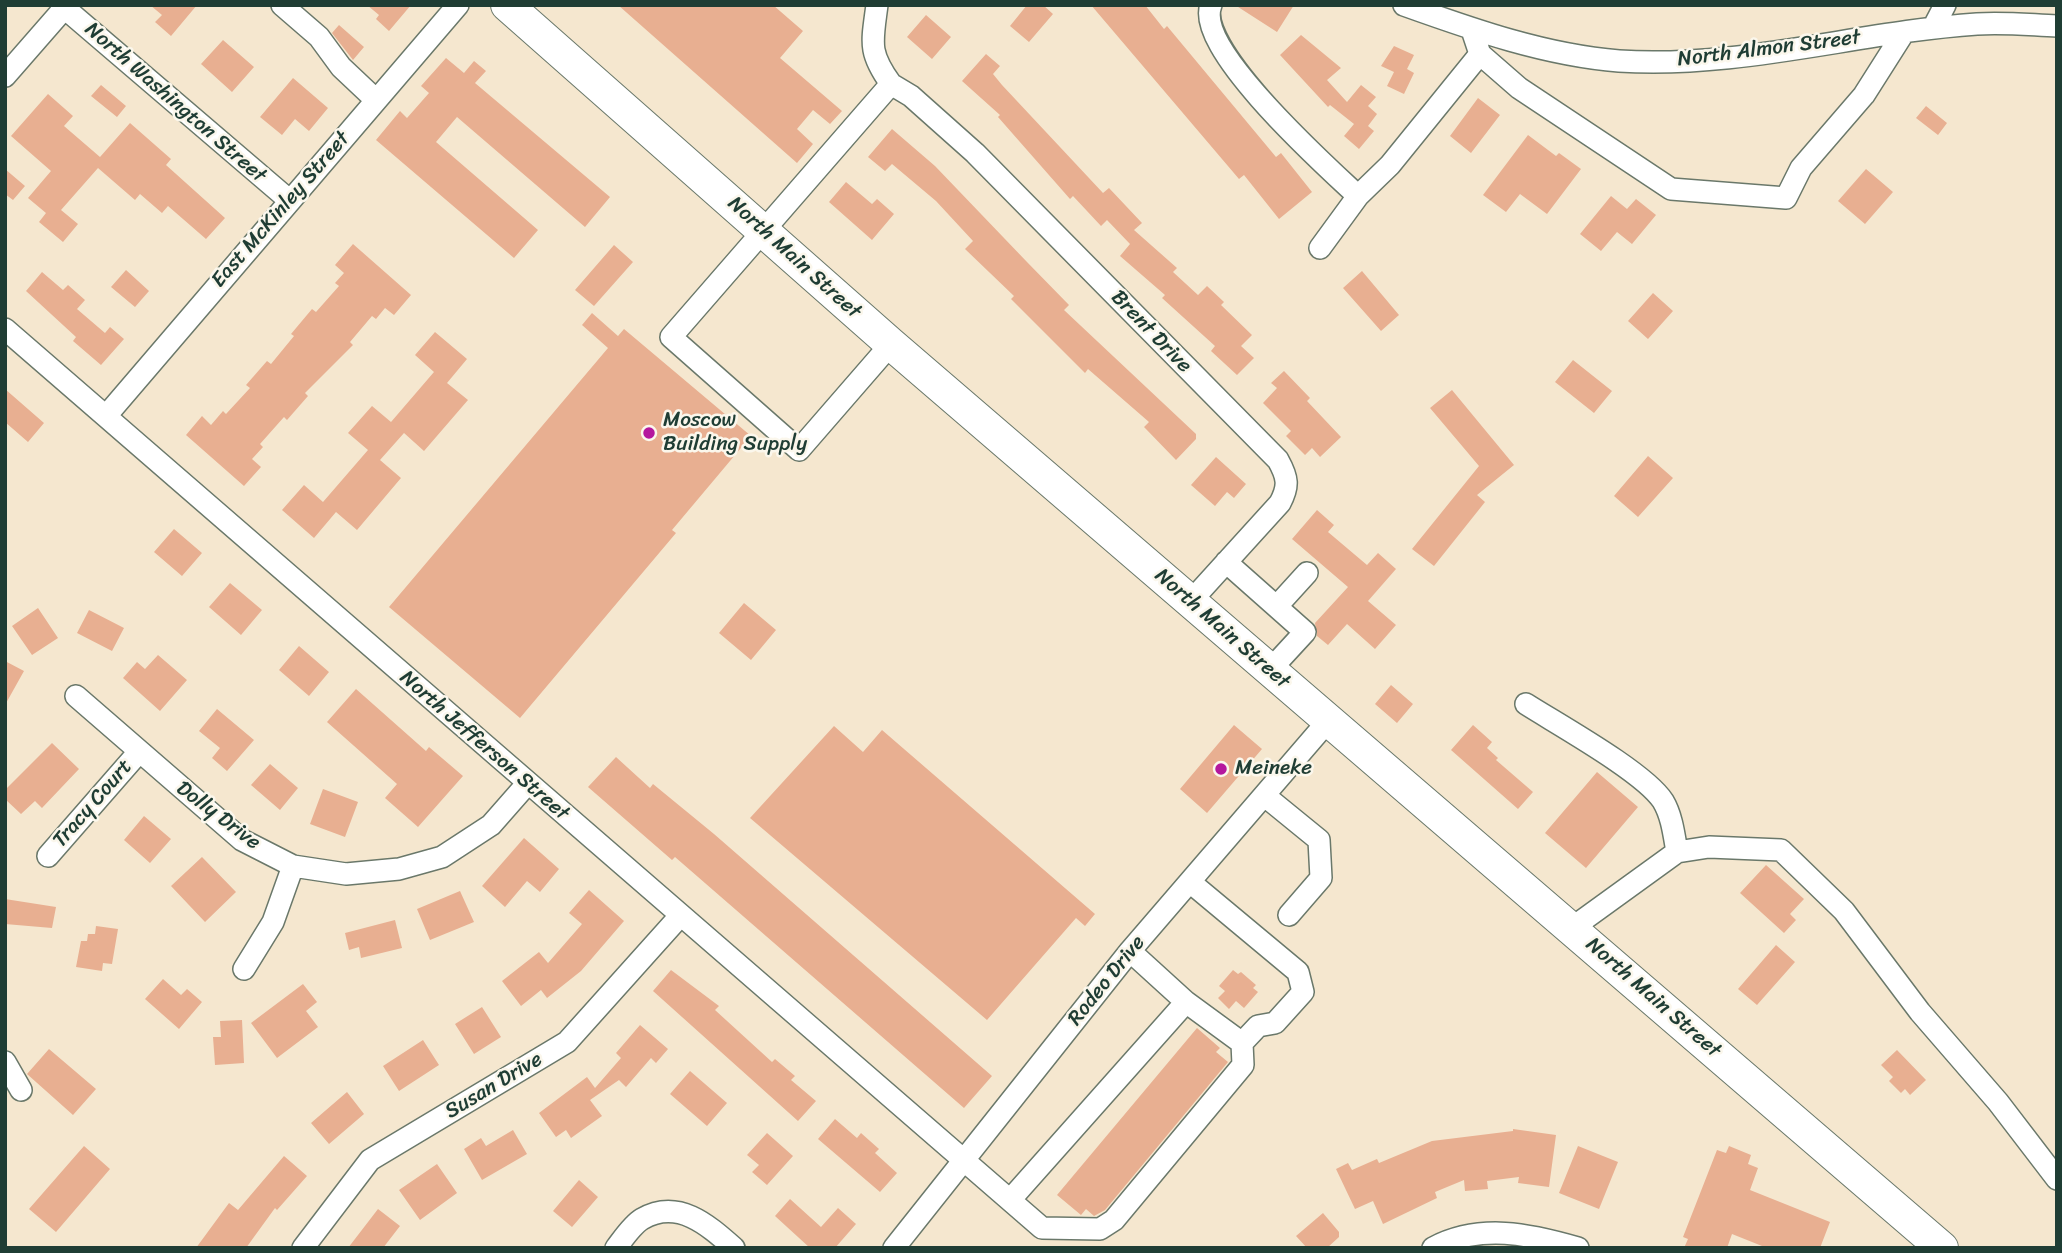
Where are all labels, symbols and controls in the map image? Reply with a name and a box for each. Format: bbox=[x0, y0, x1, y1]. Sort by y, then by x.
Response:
street label: North Washington Street bbox=[79, 17, 271, 189]
street label: North Almon Street bbox=[1676, 25, 1862, 73]
street label: East McKinley Street bbox=[206, 127, 356, 293]
street label: North Main Street bbox=[722, 192, 866, 324]
street label: Brent Drive bbox=[1105, 285, 1197, 379]
place label: Moscow Building Supply bbox=[663, 408, 807, 458]
marker: Moscow Building Supply bbox=[641, 425, 657, 441]
street label: North Main Street bbox=[1149, 563, 1295, 695]
street label: North Jefferson Street bbox=[394, 666, 574, 826]
street label: Tracy Court bbox=[48, 755, 138, 853]
place label: Meineke bbox=[1235, 756, 1312, 782]
marker: Meineke bbox=[1213, 761, 1229, 777]
street label: Dolly Drive bbox=[171, 776, 265, 856]
street label: Rodeo Drive bbox=[1063, 931, 1151, 1031]
street label: North Main Street bbox=[1580, 932, 1726, 1064]
street label: Susan Drive bbox=[441, 1047, 547, 1125]

